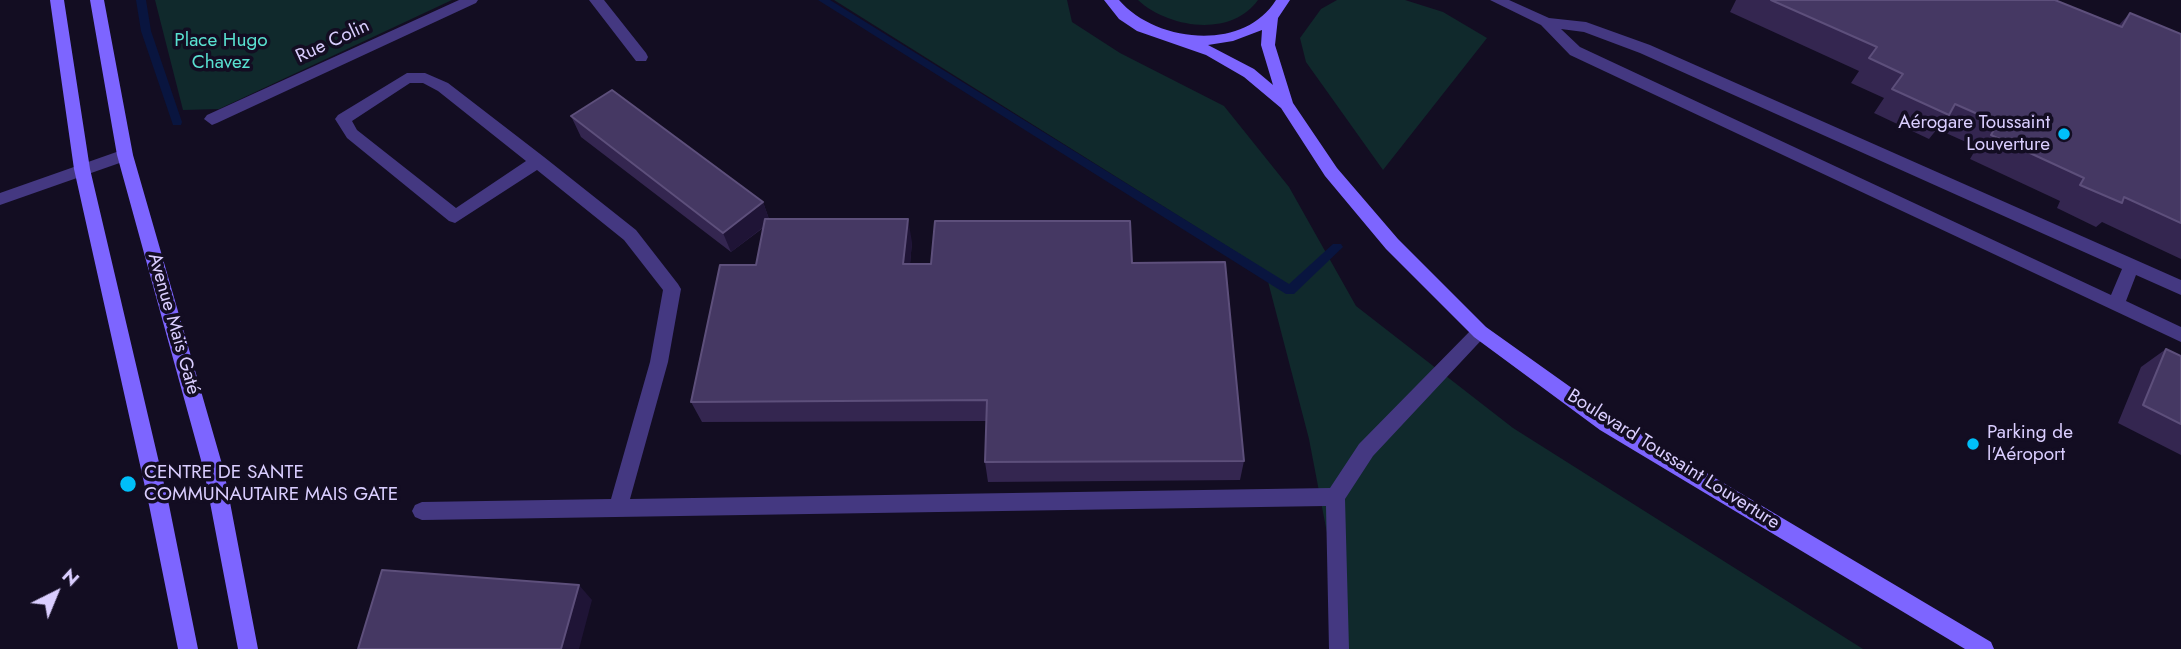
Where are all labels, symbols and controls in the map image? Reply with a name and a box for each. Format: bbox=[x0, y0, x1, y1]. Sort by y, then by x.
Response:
street label: Rue Colin bbox=[292, 15, 374, 69]
park label: Place Hugo Chavez bbox=[174, 30, 268, 74]
place label: Aérogare Toussaint Louverture bbox=[1898, 112, 2050, 156]
marker: Aérogare Toussaint Louverture bbox=[2056, 126, 2072, 142]
street label: Avenue Maïs Gaté bbox=[142, 251, 204, 397]
street label: Boulevard Toussaint Louverture bbox=[1563, 385, 1783, 535]
place label: Parking de l'Aéroport bbox=[1987, 422, 2073, 466]
marker: Parking de l'Aéroport bbox=[1965, 436, 1981, 452]
place label: CENTRE DE SANTE COMMUNAUTAIRE MAIS GATE bbox=[144, 462, 398, 506]
marker: CENTRE DE SANTE COMMUNAUTAIRE MAIS GATE bbox=[118, 474, 138, 494]
north arrow bbox=[21, 558, 91, 628]
text: N bbox=[56, 562, 85, 592]

